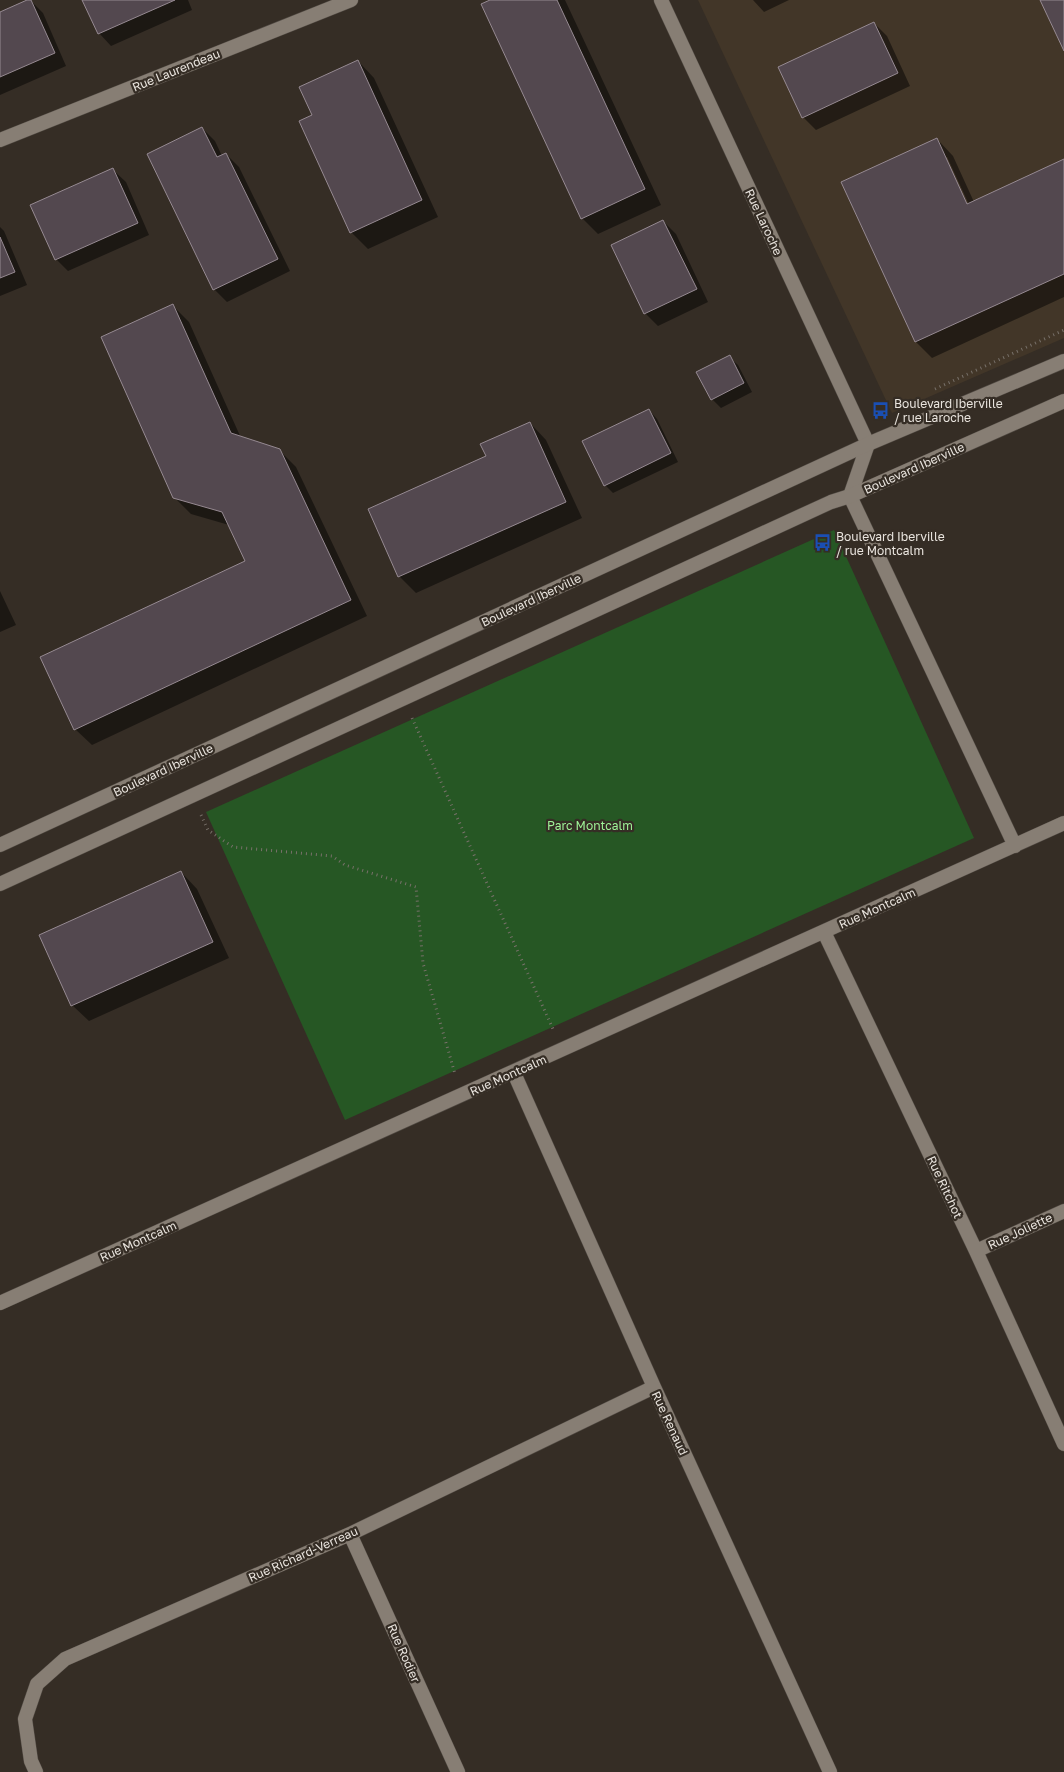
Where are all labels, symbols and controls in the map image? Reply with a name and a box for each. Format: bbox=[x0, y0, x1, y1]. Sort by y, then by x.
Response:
street label: Rue Laurendeau bbox=[130, 46, 222, 94]
street label: Rue Laroche bbox=[742, 186, 786, 258]
place label: Boulevard Iberville / rue Laroche bbox=[894, 396, 1003, 425]
bus stop icon: Boulevard Iberville / rue Laroche bbox=[870, 400, 890, 420]
street label: Boulevard Iberville bbox=[861, 439, 967, 497]
place label: Boulevard Iberville / rue Montcalm bbox=[836, 529, 945, 558]
bus stop icon: Boulevard Iberville / rue Montcalm bbox=[812, 533, 832, 553]
street label: Boulevard Iberville bbox=[479, 570, 583, 630]
street label: Boulevard Iberville bbox=[111, 740, 215, 800]
park label: Parc Montcalm bbox=[547, 818, 633, 833]
street label: Rue Montcalm bbox=[836, 884, 918, 932]
street label: Rue Montcalm bbox=[467, 1051, 549, 1099]
street label: Rue Ritchot bbox=[924, 1153, 966, 1221]
street label: Rue Joliette bbox=[985, 1210, 1055, 1252]
street label: Rue Montcalm bbox=[97, 1217, 179, 1265]
street label: Rue Renaud bbox=[649, 1389, 691, 1457]
street label: Rue Richard-Verreau bbox=[246, 1523, 360, 1585]
street label: Rue Rodier bbox=[384, 1621, 424, 1685]

